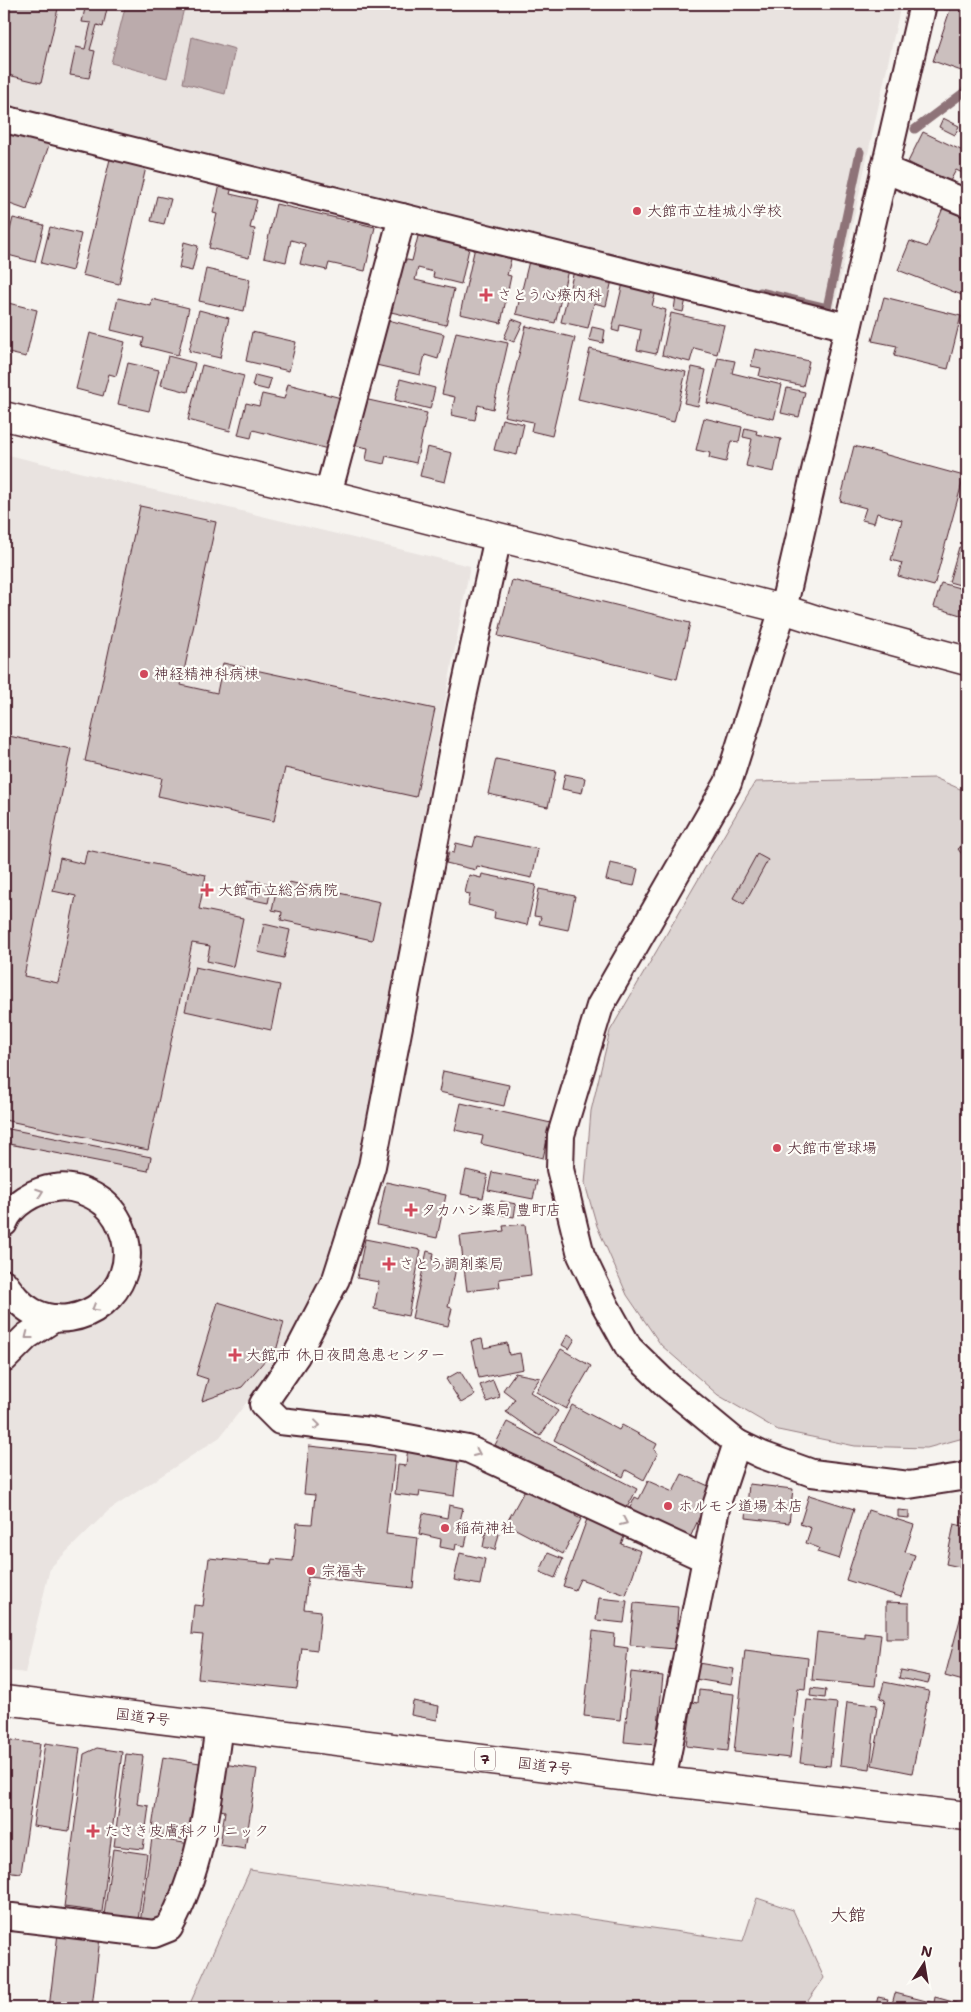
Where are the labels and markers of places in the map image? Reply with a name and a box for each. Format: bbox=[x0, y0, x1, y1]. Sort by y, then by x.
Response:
place label: 大館市立桂城小学校 bbox=[647, 201, 782, 221]
marker: 大館市立桂城小学校 bbox=[631, 205, 643, 217]
place label: さとう心療内科 bbox=[497, 285, 602, 305]
marker: さとう心療内科 bbox=[479, 288, 493, 302]
place label: 神経精神科病棟 bbox=[154, 664, 259, 684]
marker: 神経精神科病棟 bbox=[138, 668, 150, 680]
place label: 大館市立総合病院 bbox=[218, 880, 338, 900]
marker: 大館市立総合病院 bbox=[200, 883, 214, 897]
place label: 大館市営球場 bbox=[787, 1138, 877, 1158]
marker: 大館市営球場 bbox=[771, 1142, 783, 1154]
place label: タカハシ薬局 豊町店 bbox=[421, 1200, 561, 1220]
marker: タカハシ薬局 豊町店 bbox=[405, 1204, 417, 1216]
place label: さとう調剤薬局 bbox=[399, 1254, 504, 1274]
marker: さとう調剤薬局 bbox=[383, 1258, 395, 1270]
place label: 大館市 休日夜間急患センター bbox=[246, 1345, 446, 1365]
marker: 大館市 休日夜間急患センター bbox=[228, 1348, 242, 1362]
place label: ホルモン道場 本店 bbox=[678, 1496, 803, 1516]
marker: ホルモン道場 本店 bbox=[662, 1500, 674, 1512]
place label: 稲荷神社 bbox=[455, 1518, 515, 1538]
marker: 稲荷神社 bbox=[439, 1522, 451, 1534]
place label: 宗福寺 bbox=[321, 1561, 366, 1581]
marker: 宗福寺 bbox=[305, 1565, 317, 1577]
place label: たさき皮膚科クリニック bbox=[104, 1821, 269, 1841]
marker: たさき皮膚科クリニック bbox=[86, 1824, 100, 1838]

